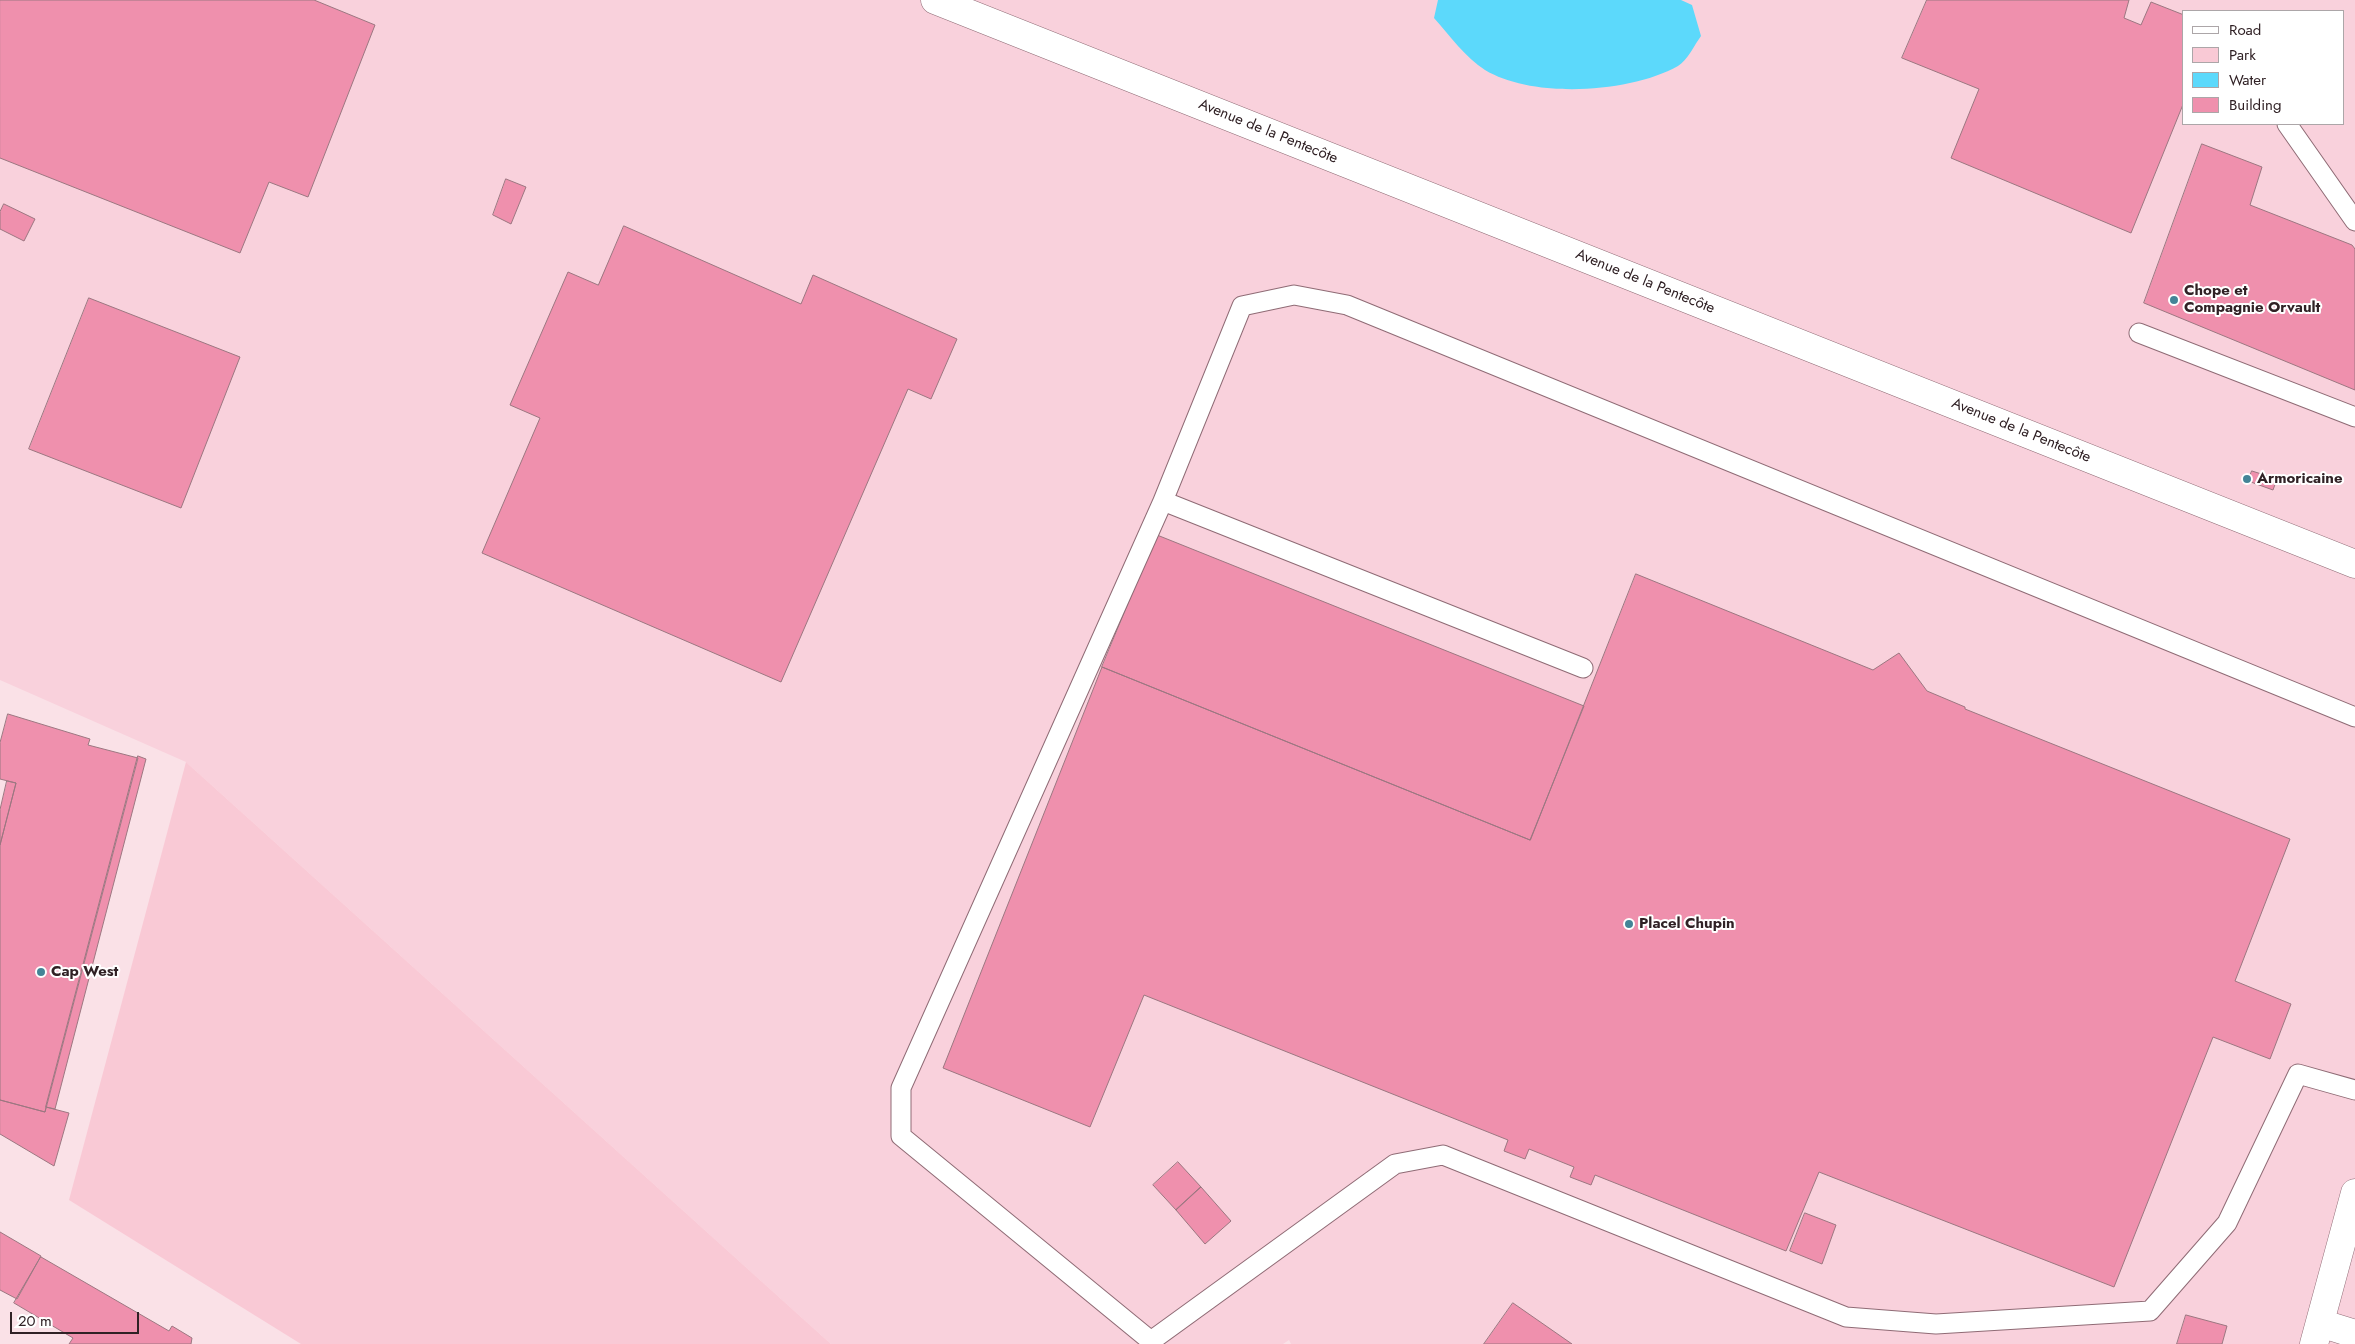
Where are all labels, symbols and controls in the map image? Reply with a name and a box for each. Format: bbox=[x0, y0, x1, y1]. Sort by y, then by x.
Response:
legend bbox=[2182, 10, 2345, 125]
text: Road bbox=[2229, 19, 2261, 41]
text: Park bbox=[2229, 44, 2256, 66]
text: Water bbox=[2229, 69, 2266, 91]
text: Building bbox=[2229, 94, 2281, 116]
street label: Avenue de la Pentecôte bbox=[1196, 96, 1340, 168]
street label: Avenue de la Pentecôte bbox=[1573, 246, 1717, 318]
place label: Chope et Compagnie Orvault bbox=[2184, 282, 2320, 317]
marker: Chope et Compagnie Orvault bbox=[2168, 294, 2180, 306]
street label: Avenue de la Pentecôte bbox=[1949, 395, 2093, 467]
place label: Armoricaine bbox=[2257, 470, 2342, 488]
marker: Armoricaine bbox=[2241, 473, 2253, 485]
place label: Placel Chupin bbox=[1639, 915, 1735, 933]
marker: Placel Chupin bbox=[1623, 918, 1635, 930]
place label: Cap West bbox=[51, 963, 118, 981]
marker: Cap West bbox=[35, 966, 47, 978]
scale bar bbox=[12, 1302, 141, 1334]
text: 20 m bbox=[18, 1310, 52, 1332]

